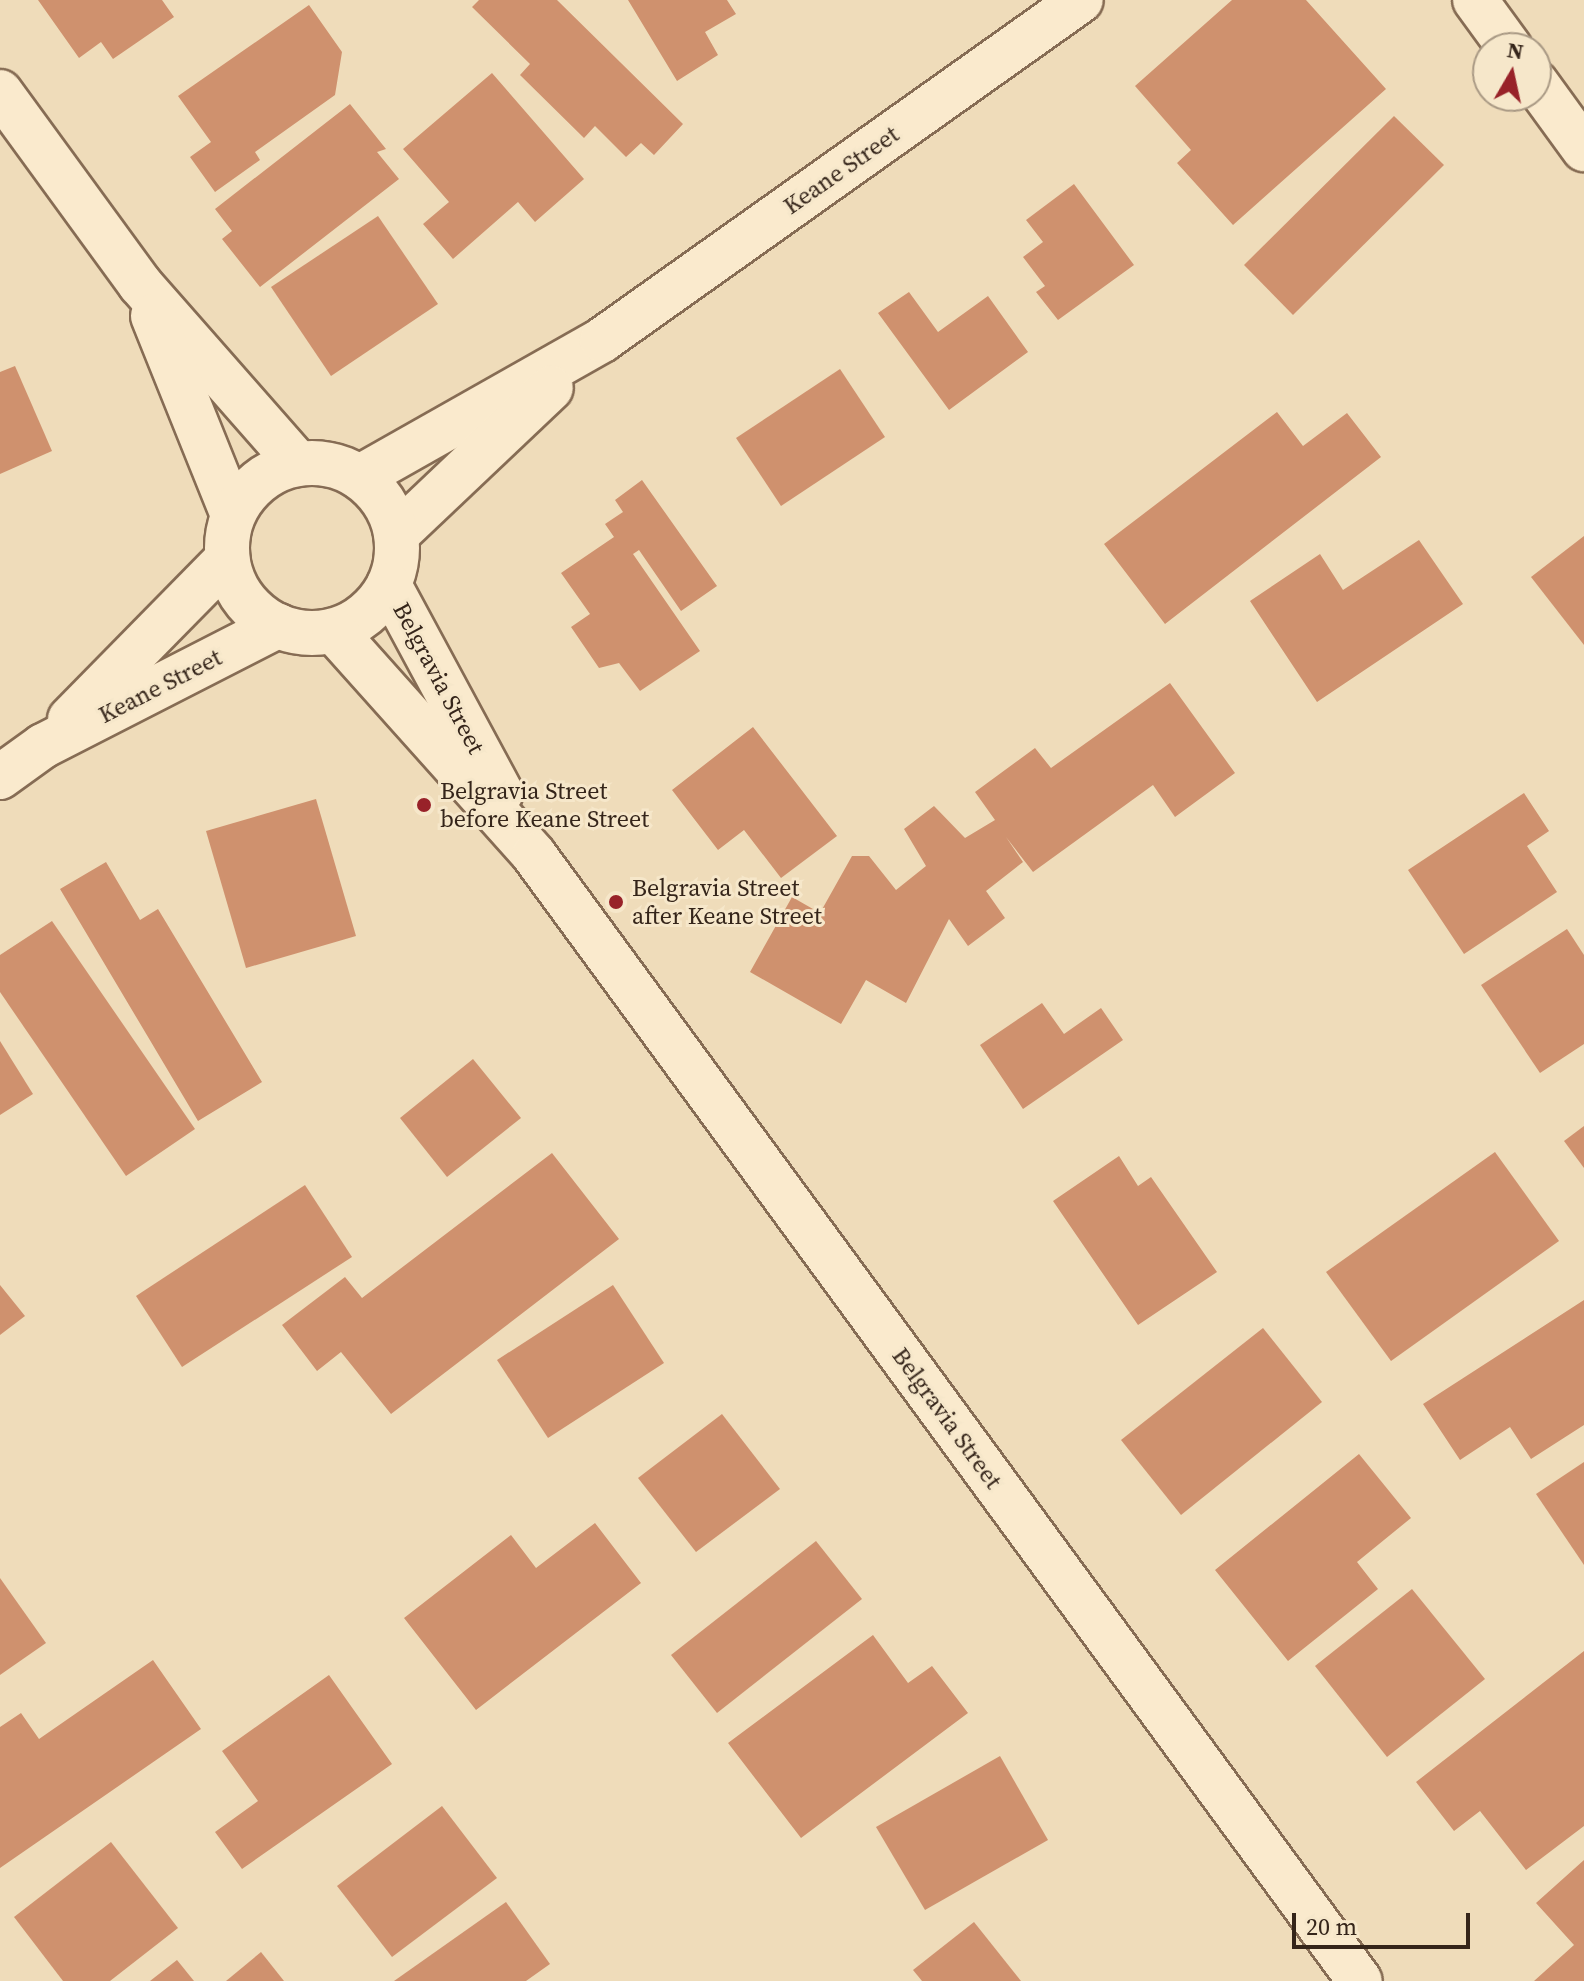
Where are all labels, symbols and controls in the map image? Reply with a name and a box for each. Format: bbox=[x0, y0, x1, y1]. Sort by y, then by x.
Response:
north arrow bbox=[1472, 32, 1552, 112]
text: N bbox=[1505, 34, 1526, 66]
street label: Keane Street bbox=[778, 120, 904, 220]
street label: Belgravia Street bbox=[387, 597, 491, 759]
street label: Keane Street bbox=[94, 643, 226, 729]
place label: Belgravia Street before Keane Street bbox=[440, 777, 649, 833]
marker: Belgravia Street before Keane Street bbox=[415, 796, 433, 814]
place label: Belgravia Street after Keane Street bbox=[632, 874, 822, 930]
marker: Belgravia Street after Keane Street bbox=[607, 893, 625, 911]
street label: Belgravia Street bbox=[886, 1342, 1008, 1494]
scale bar bbox=[1296, 1897, 1474, 1947]
text: 20 m bbox=[1306, 1910, 1357, 1943]

